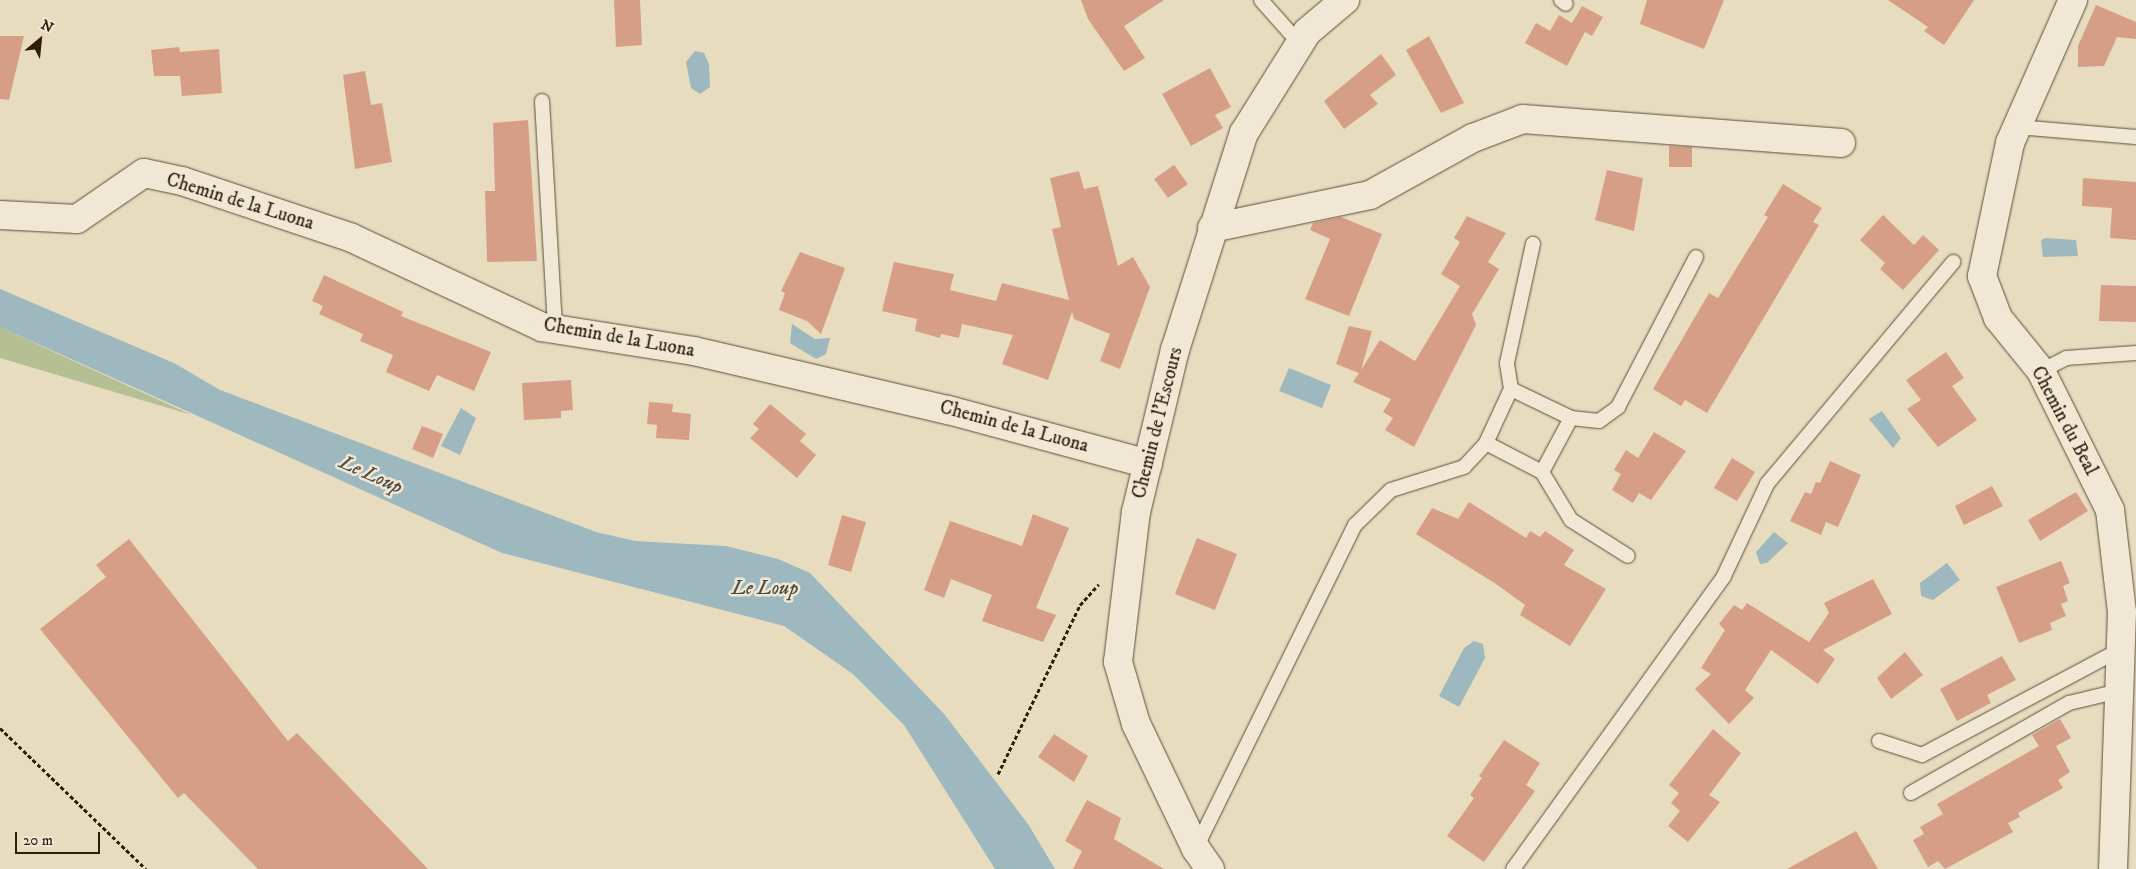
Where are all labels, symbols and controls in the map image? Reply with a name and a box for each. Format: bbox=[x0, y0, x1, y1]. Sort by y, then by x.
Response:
north arrow bbox=[15, 15, 65, 65]
text: N bbox=[38, 16, 56, 37]
street label: Chemin de la Luona bbox=[164, 169, 316, 235]
street label: Chemin de la Luona bbox=[542, 313, 696, 363]
street label: Chemin de l'Escours bbox=[1128, 345, 1188, 501]
street label: Chemin du Beal bbox=[2026, 363, 2102, 479]
street label: Chemin de la Luona bbox=[937, 396, 1091, 458]
water label: Le Loup bbox=[336, 450, 406, 500]
water label: Le Loup bbox=[732, 576, 798, 600]
scale bar bbox=[18, 822, 102, 854]
text: 20 m bbox=[23, 831, 53, 850]

